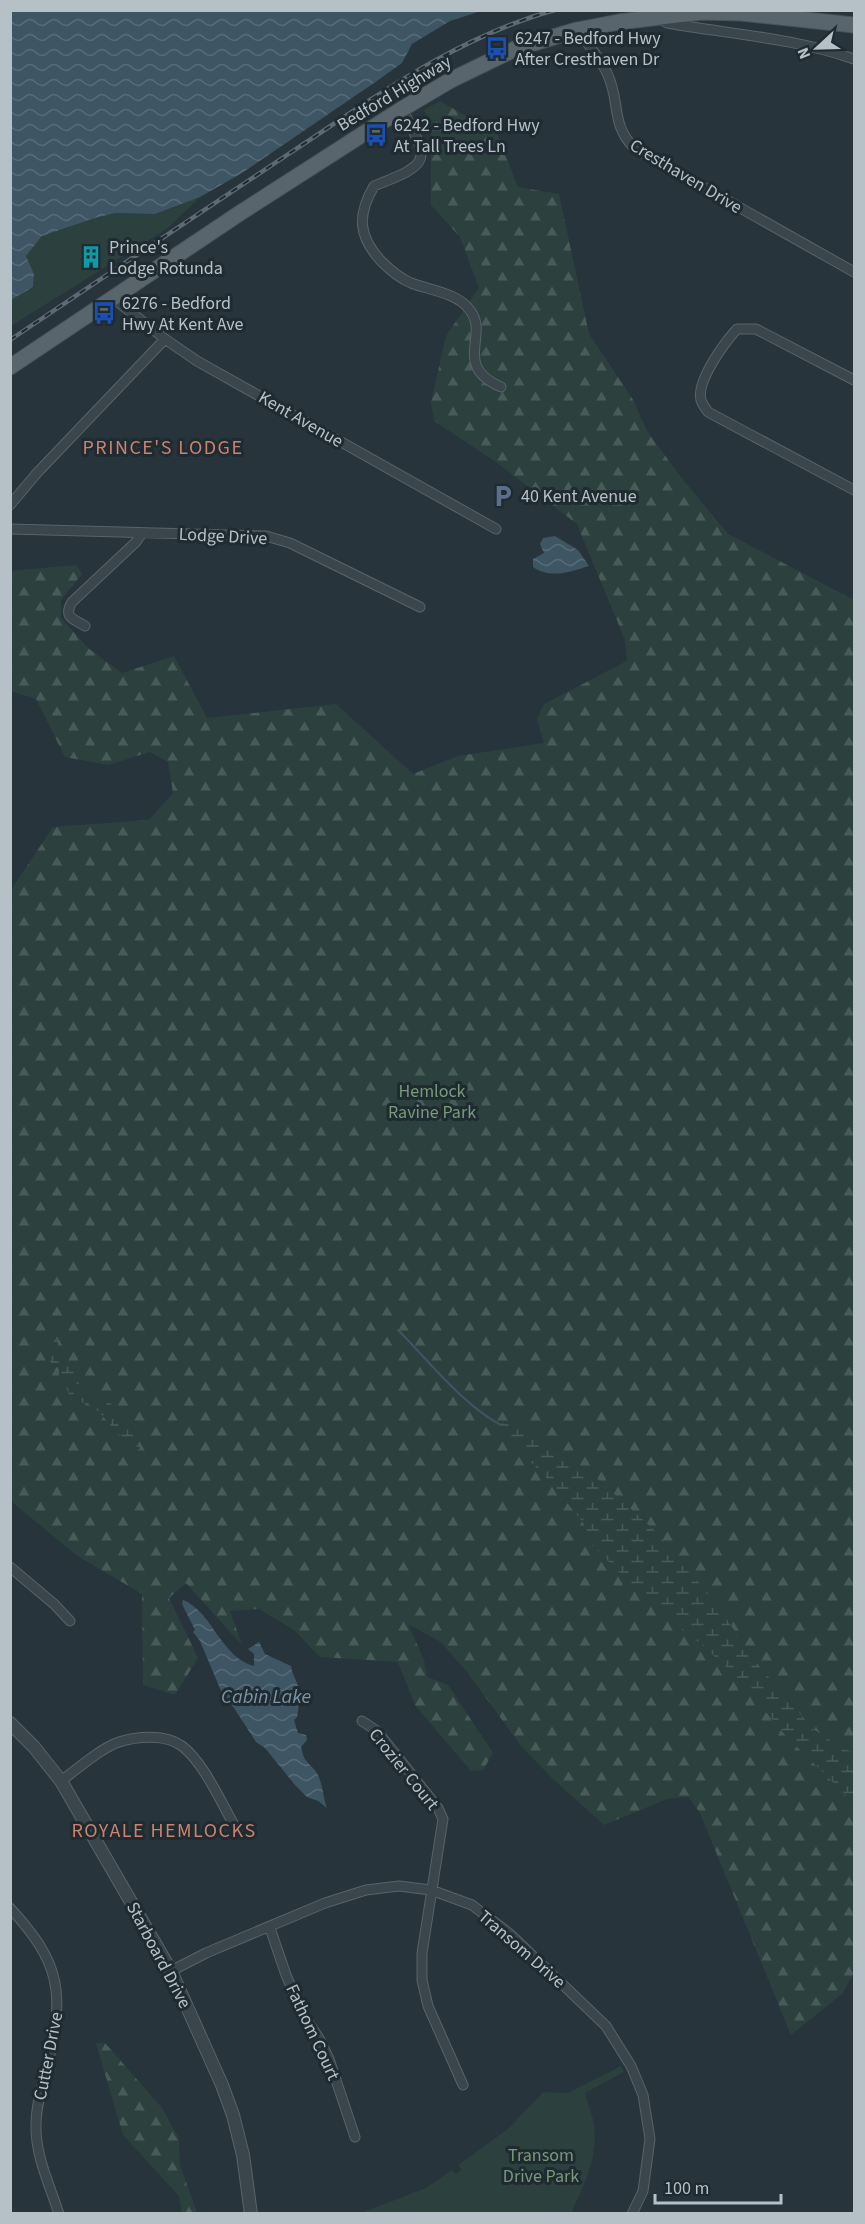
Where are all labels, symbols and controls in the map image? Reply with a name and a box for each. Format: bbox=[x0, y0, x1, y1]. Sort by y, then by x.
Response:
north arrow bbox=[787, 18, 847, 78]
place label: 6247 - Bedford Hwy After Cresthaven Dr bbox=[515, 26, 661, 72]
bus stop icon: 6247 - Bedford Hwy After Cresthaven Dr bbox=[484, 35, 510, 61]
text: N bbox=[792, 44, 816, 62]
street label: Bedford Highway bbox=[332, 49, 457, 137]
place label: 6242 - Bedford Hwy At Tall Trees Ln bbox=[394, 113, 540, 159]
bus stop icon: 6242 - Bedford Hwy At Tall Trees Ln bbox=[363, 122, 389, 148]
street label: Cresthaven Drive bbox=[625, 133, 747, 220]
place label: Prince's Lodge Rotunda bbox=[109, 235, 223, 281]
building icon: Prince's Lodge Rotunda bbox=[78, 244, 104, 270]
place label: 6276 - Bedford Hwy At Kent Ave bbox=[122, 291, 244, 337]
bus stop icon: 6276 - Bedford Hwy At Kent Ave bbox=[91, 300, 117, 326]
street label: Kent Avenue bbox=[254, 385, 348, 454]
district label: PRINCE'S LODGE bbox=[83, 434, 243, 462]
parking icon: 40 Kent Avenue bbox=[490, 483, 516, 509]
place label: 40 Kent Avenue bbox=[521, 484, 637, 509]
street label: Lodge Drive bbox=[178, 522, 268, 551]
park label: Hemlock Ravine Park bbox=[388, 1079, 476, 1125]
water label: Cabin Lake bbox=[221, 1683, 311, 1711]
street label: Crozier Court bbox=[363, 1723, 444, 1816]
district label: ROYALE HEMLOCKS bbox=[71, 1817, 257, 1845]
street label: Starboard Drive bbox=[120, 1898, 197, 2013]
street label: Transom Drive bbox=[473, 1904, 571, 1994]
street label: Fathom Court bbox=[279, 1980, 346, 2084]
street label: Cutter Drive bbox=[28, 2010, 69, 2102]
park label: Transom Drive Park bbox=[503, 2143, 579, 2189]
scale bar bbox=[655, 2167, 781, 2205]
text: 100 m bbox=[664, 2176, 709, 2201]

